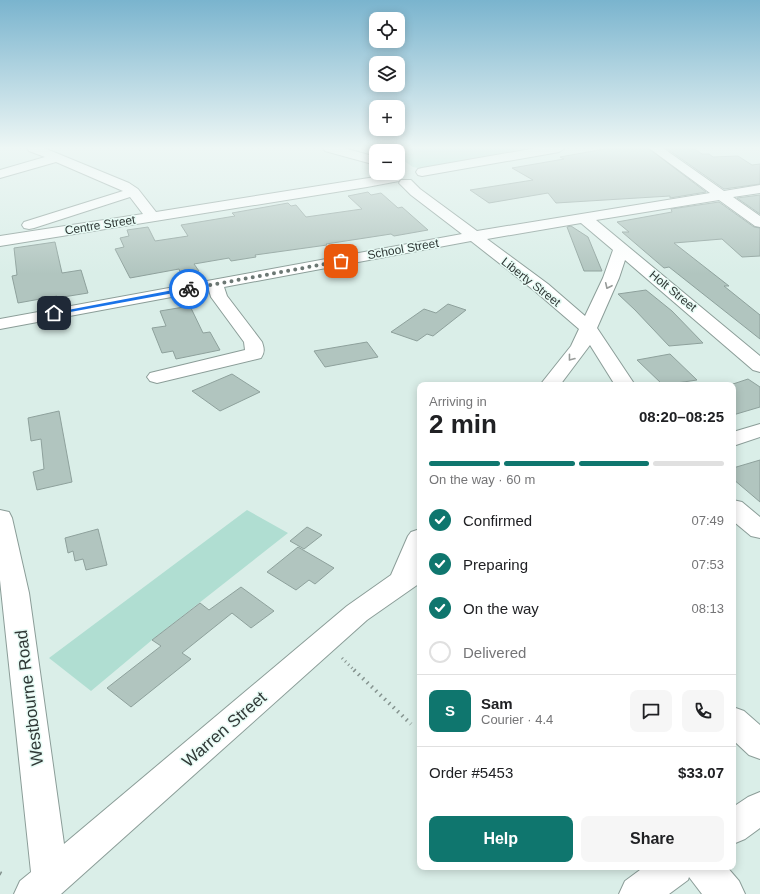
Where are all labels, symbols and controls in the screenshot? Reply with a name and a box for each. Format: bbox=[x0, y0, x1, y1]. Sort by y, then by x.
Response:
map controls bbox=[369, 12, 405, 180]
button: locate bbox=[369, 12, 405, 48]
button: layers bbox=[369, 56, 405, 92]
button: + bbox=[369, 100, 405, 136]
button: − bbox=[369, 144, 405, 180]
street label: Centre Street bbox=[64, 212, 137, 237]
street label: School Street bbox=[366, 236, 440, 262]
pin bbox=[324, 244, 358, 278]
icon: bag bbox=[330, 250, 352, 272]
street label: Liberty Street bbox=[499, 255, 564, 310]
street label: Holt Street bbox=[647, 268, 700, 315]
courier bbox=[169, 269, 209, 309]
icon: bike bbox=[178, 278, 200, 300]
one-way arrow bbox=[604, 282, 612, 289]
pin bbox=[37, 296, 71, 330]
icon: home bbox=[43, 302, 65, 324]
one-way arrow bbox=[569, 353, 576, 360]
text: Arriving in bbox=[429, 394, 487, 409]
text: 08:20–08:25 bbox=[639, 408, 724, 425]
text: 2 min bbox=[429, 409, 497, 439]
text: On the way · 60 m bbox=[429, 472, 535, 487]
icon: check bbox=[429, 509, 451, 531]
text: Confirmed bbox=[463, 512, 532, 529]
text: 07:49 bbox=[691, 513, 724, 528]
icon: check bbox=[429, 553, 451, 575]
text: Preparing bbox=[463, 556, 528, 573]
text: 07:53 bbox=[691, 557, 724, 572]
icon: check bbox=[429, 597, 451, 619]
text: On the way bbox=[463, 600, 539, 617]
text: 08:13 bbox=[691, 601, 724, 616]
street label: Westbourne Road bbox=[12, 629, 47, 767]
text: Delivered bbox=[463, 644, 526, 661]
street label: Warren Street bbox=[178, 688, 270, 771]
button: chat bbox=[630, 690, 672, 732]
button: phone bbox=[682, 690, 724, 732]
text: Sam bbox=[481, 695, 513, 712]
text: S bbox=[445, 702, 455, 719]
text: Courier · 4.4 bbox=[481, 712, 553, 727]
text: Order #5453 bbox=[429, 764, 513, 781]
text: $33.07 bbox=[678, 764, 724, 781]
button: Help bbox=[429, 816, 573, 862]
button: Share bbox=[581, 816, 724, 862]

